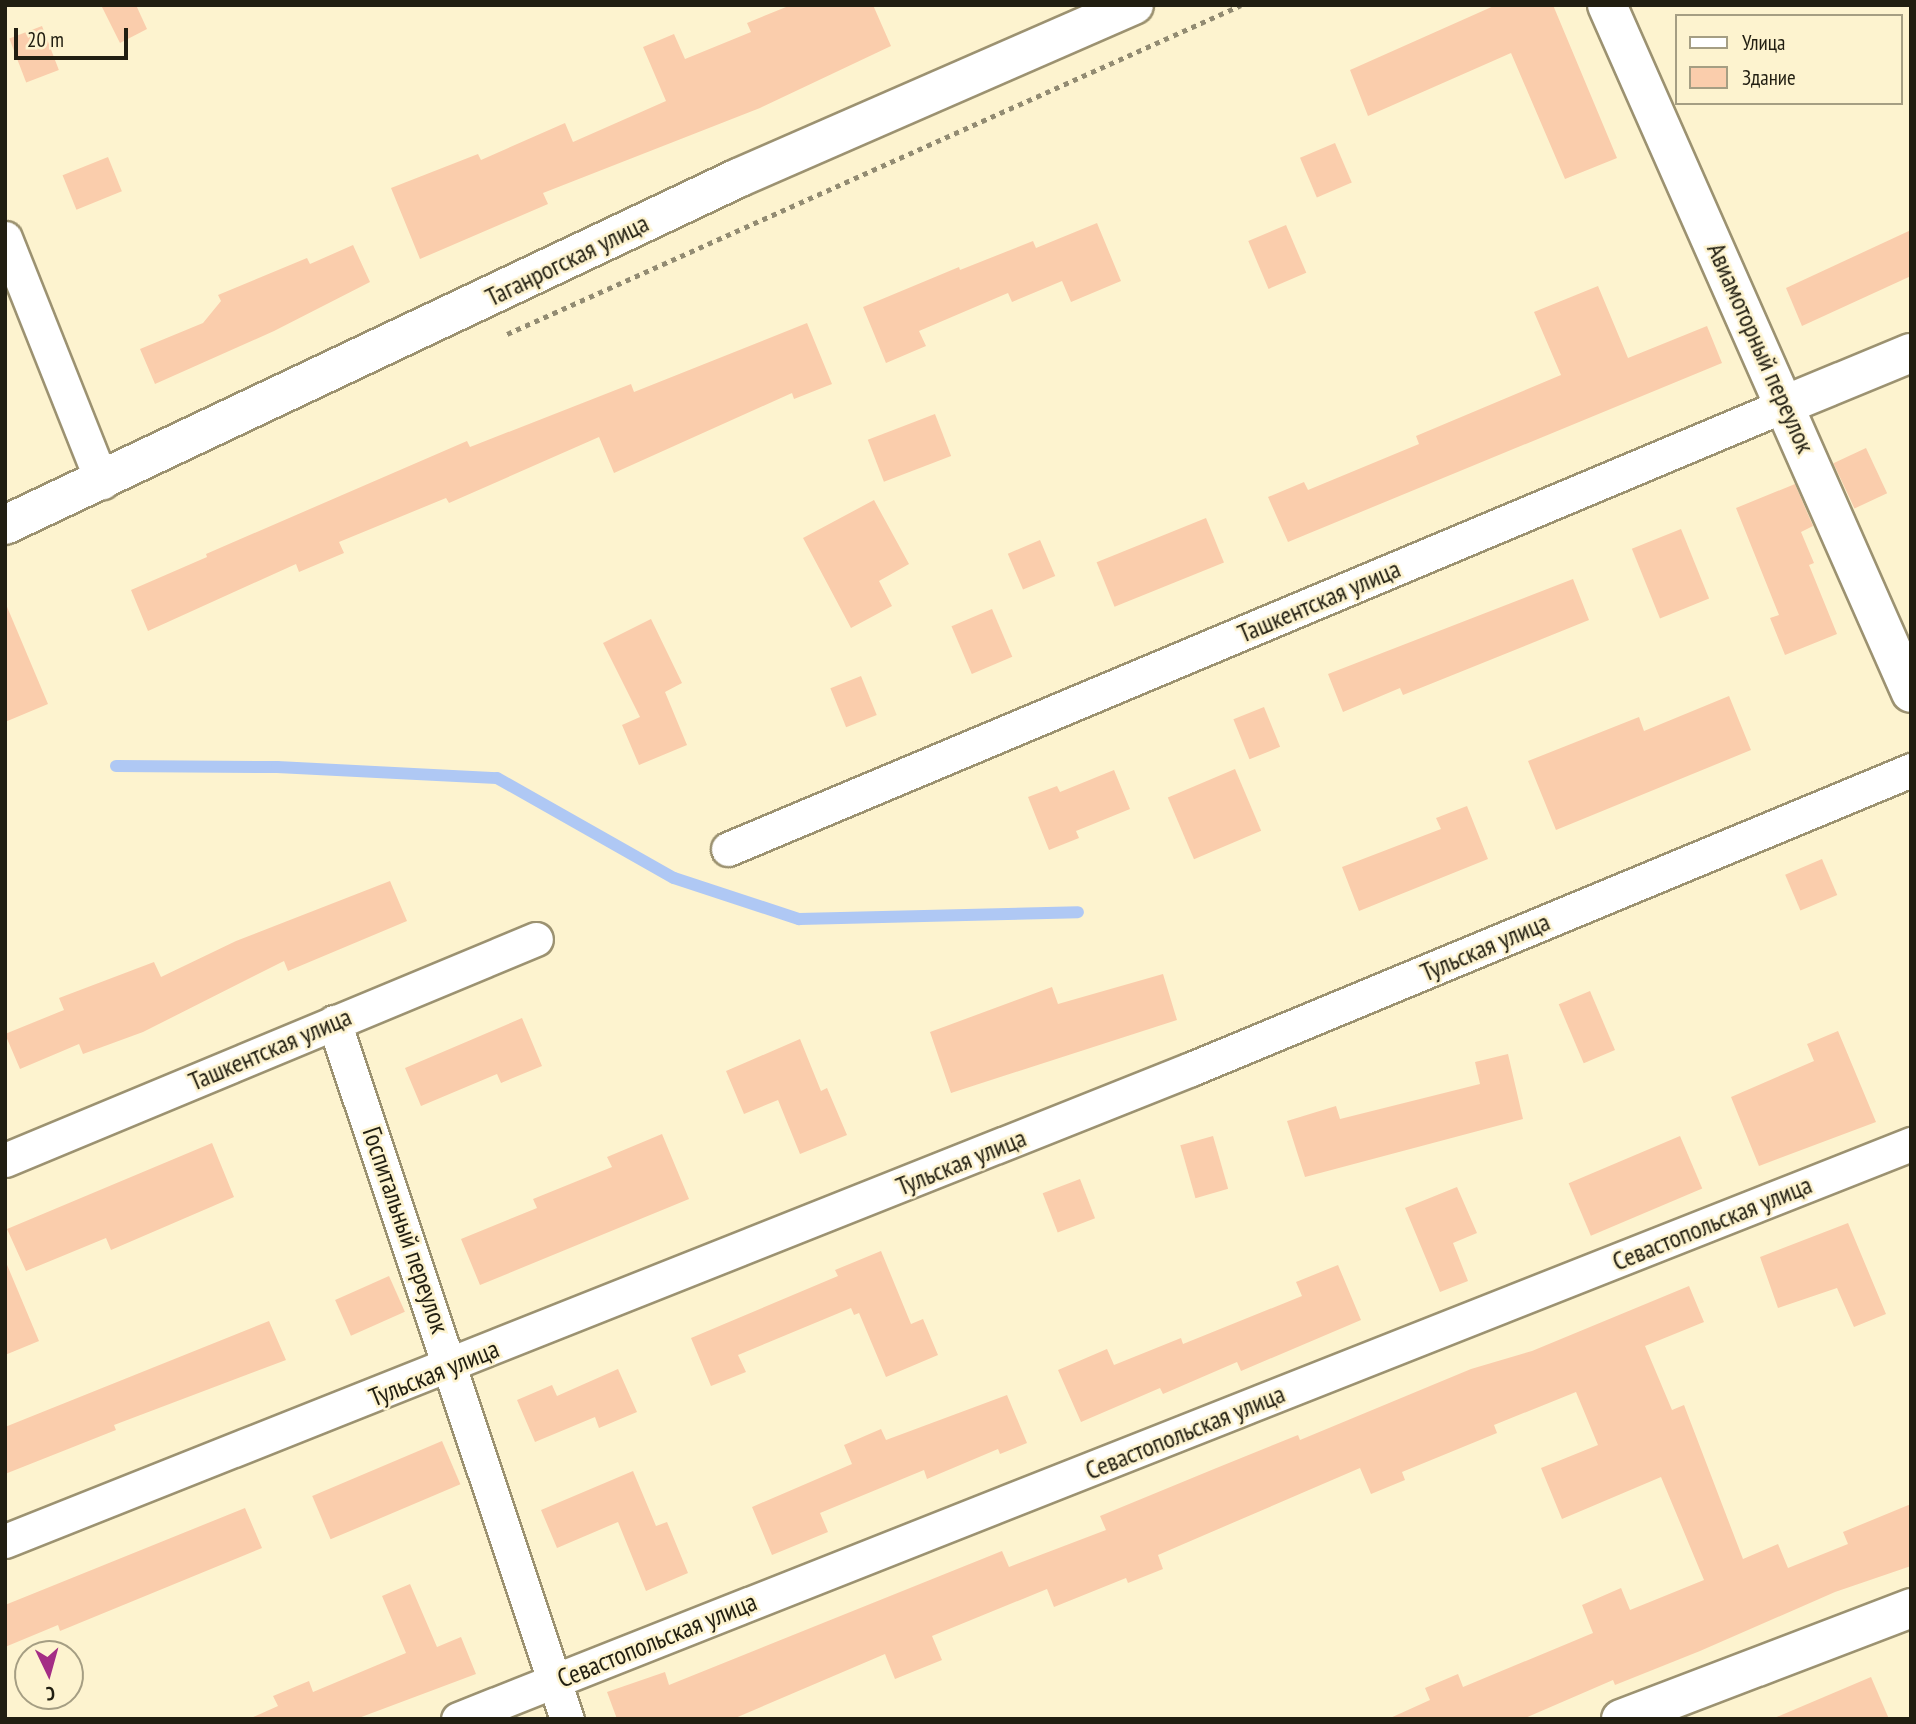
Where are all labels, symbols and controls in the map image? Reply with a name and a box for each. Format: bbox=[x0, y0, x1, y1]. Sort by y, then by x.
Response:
scale bar bbox=[18, 14, 131, 58]
legend bbox=[1674, 14, 1902, 105]
text: 20 m bbox=[27, 26, 64, 53]
text: Улица bbox=[1742, 29, 1785, 56]
text: Здание bbox=[1742, 64, 1796, 91]
street label: Таганрогская улица bbox=[480, 207, 654, 313]
street label: Авиамоторный переулок bbox=[1701, 238, 1821, 458]
street label: Ташкентская улица bbox=[1233, 553, 1405, 649]
street label: Тульская улица bbox=[1416, 906, 1554, 988]
street label: Ташкентская улица bbox=[184, 1001, 356, 1097]
street label: Тульская улица bbox=[892, 1122, 1030, 1202]
street label: Госпитальный переулок bbox=[356, 1123, 456, 1337]
street label: Севастопольская улица bbox=[1608, 1169, 1816, 1277]
street label: Тульская улица bbox=[365, 1333, 503, 1413]
street label: Севастопольская улица bbox=[1081, 1378, 1289, 1486]
street label: Севастопольская улица bbox=[553, 1586, 761, 1694]
north arrow bbox=[14, 1640, 84, 1710]
text: С bbox=[45, 1682, 56, 1706]

